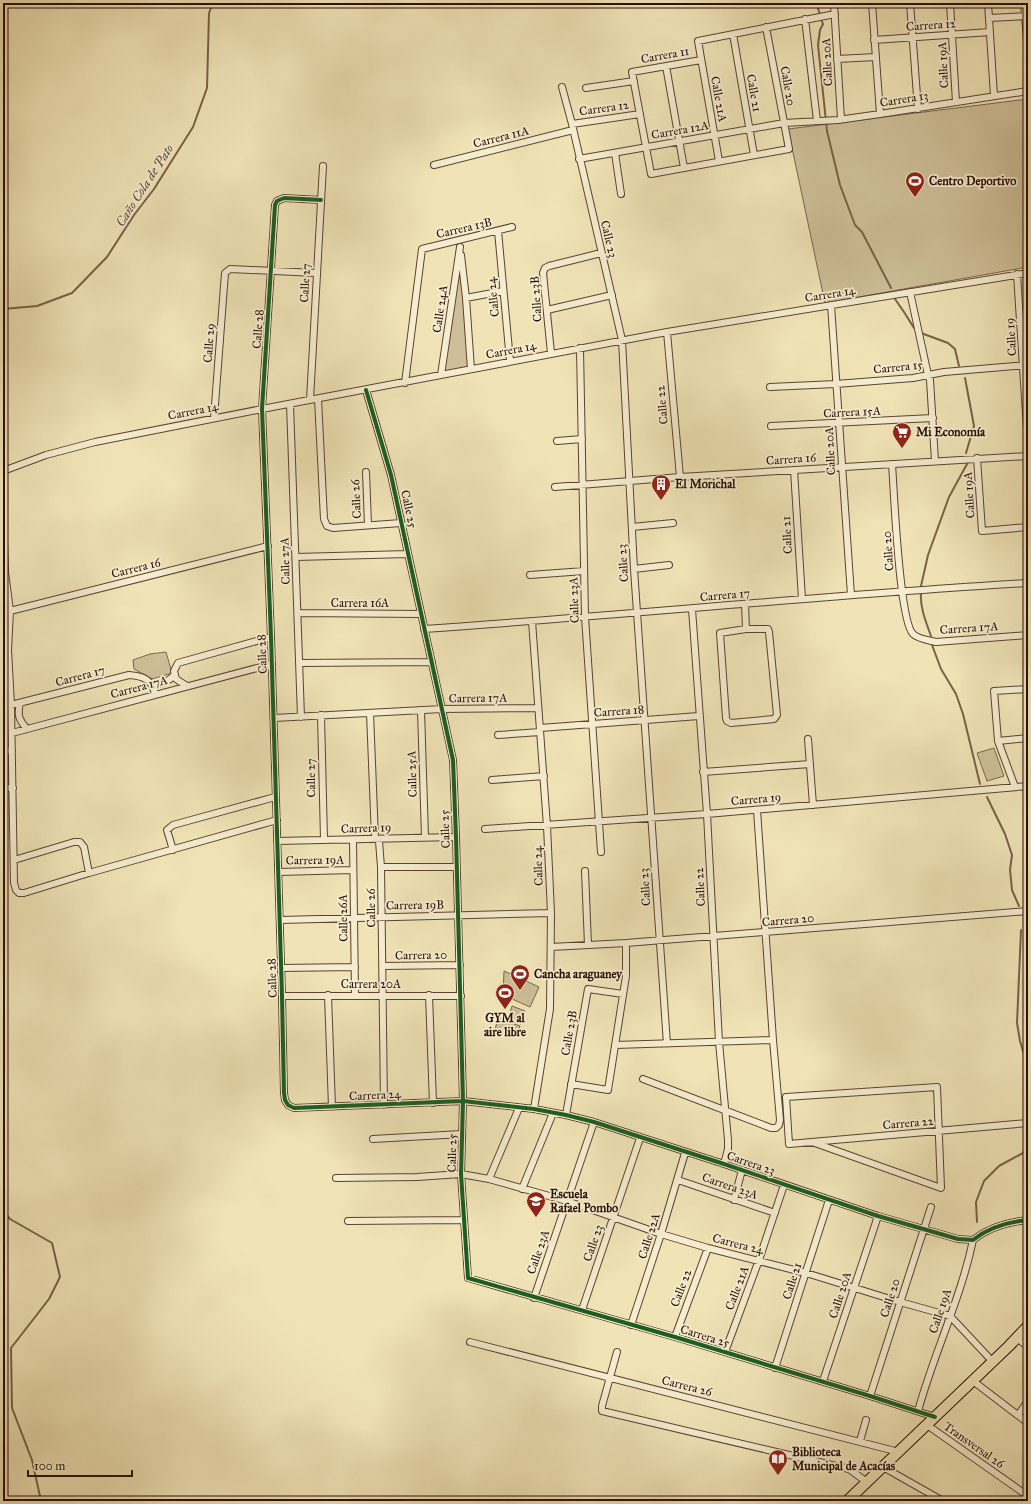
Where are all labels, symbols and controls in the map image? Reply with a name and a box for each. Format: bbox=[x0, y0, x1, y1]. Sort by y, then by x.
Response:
street label: Carrera 12 bbox=[906, 16, 956, 34]
street label: Calle 20A bbox=[819, 38, 835, 86]
street label: Calle 19A bbox=[935, 41, 951, 89]
street label: Carrera 11 bbox=[640, 44, 690, 66]
street label: Calle 20 bbox=[778, 65, 798, 107]
street label: Calle 21 bbox=[744, 73, 764, 113]
street label: Calle 21A bbox=[708, 75, 730, 123]
street label: Carrera 13 bbox=[879, 88, 929, 110]
street label: Carrera 12 bbox=[578, 98, 630, 118]
street label: Carrera 12A bbox=[650, 118, 710, 142]
street label: Carrera 11A bbox=[472, 123, 530, 151]
water label: Caño Cola de Pato bbox=[112, 141, 177, 230]
sports icon: Centro Deportivo bbox=[904, 170, 926, 198]
place label: Centro Deportivo bbox=[929, 174, 1016, 189]
street label: Carrera 13B bbox=[435, 215, 493, 241]
street label: Calle 23 bbox=[598, 219, 620, 259]
street label: Calle 27 bbox=[297, 263, 313, 303]
street label: Calle 24 bbox=[484, 276, 502, 318]
street label: Calle 23B bbox=[527, 276, 545, 322]
street label: Carrera 14 bbox=[804, 283, 856, 305]
street label: Calle 24A bbox=[430, 284, 450, 334]
street label: Calle 28 bbox=[250, 309, 266, 349]
street label: Calle 19 bbox=[1003, 317, 1019, 357]
street label: Calle 29 bbox=[201, 323, 217, 363]
street label: Carrera 14 bbox=[485, 338, 538, 362]
street label: Carrera 15 bbox=[873, 357, 924, 377]
street label: Calle 22 bbox=[653, 385, 671, 425]
street label: Carrera 14 bbox=[167, 399, 220, 423]
street label: Carrera 15A bbox=[823, 404, 881, 420]
supermarket icon: Mi Economía bbox=[891, 421, 913, 449]
place label: Mi Economía bbox=[916, 425, 986, 439]
street label: Calle 20A bbox=[822, 427, 838, 475]
street label: Carrera 16 bbox=[765, 450, 817, 468]
street label: Calle 19A bbox=[960, 471, 978, 519]
building icon: El Morichal bbox=[650, 473, 672, 501]
place label: El Morichal bbox=[675, 477, 736, 491]
street label: Calle 26 bbox=[348, 478, 364, 519]
street label: Calle 25 bbox=[398, 489, 420, 530]
street label: Calle 21 bbox=[779, 515, 795, 554]
street label: Calle 20 bbox=[880, 530, 896, 572]
street label: Calle 27A bbox=[277, 537, 293, 585]
street label: Calle 23 bbox=[615, 543, 631, 582]
street label: Carrera 16 bbox=[110, 555, 163, 581]
street label: Calle 23A bbox=[566, 577, 582, 623]
street label: Carrera 17 bbox=[699, 586, 751, 604]
street label: Carrera 16A bbox=[331, 596, 389, 610]
street label: Carrera 17A bbox=[939, 619, 999, 637]
street label: Calle 28 bbox=[254, 634, 270, 674]
street label: Carrera 17 bbox=[54, 663, 106, 689]
street label: Carrera 17A bbox=[109, 673, 169, 701]
street label: Carrera 17A bbox=[449, 690, 507, 706]
street label: Carrera 18 bbox=[593, 702, 645, 720]
street label: Calle 25A bbox=[404, 750, 420, 798]
street label: Calle 27 bbox=[304, 758, 318, 798]
street label: Carrera 19 bbox=[730, 790, 782, 808]
street label: Calle 25 bbox=[437, 809, 453, 849]
street label: Carrera 19 bbox=[341, 820, 391, 836]
street label: Calle 24 bbox=[530, 846, 546, 886]
street label: Carrera 19A bbox=[286, 852, 344, 868]
street label: Calle 23 bbox=[637, 867, 653, 906]
street label: Calle 22 bbox=[692, 867, 708, 907]
street label: Calle 26 bbox=[364, 887, 378, 928]
street label: Calle 26A bbox=[336, 894, 350, 942]
street label: Carrera 19B bbox=[386, 897, 444, 913]
street label: Carrera 20 bbox=[761, 911, 815, 929]
street label: Carrera 20 bbox=[395, 948, 447, 962]
street label: Calle 28 bbox=[264, 958, 280, 998]
sports icon: Cancha araguaney bbox=[509, 963, 531, 991]
place label: Cancha araguaney bbox=[534, 967, 623, 982]
street label: Carrera 20A bbox=[341, 977, 401, 991]
sports icon: GYM al aire libre bbox=[494, 982, 516, 1010]
street label: Calle 23B bbox=[558, 1009, 580, 1057]
place label: GYM al aire libre bbox=[484, 1011, 526, 1039]
street label: Carrera 24 bbox=[349, 1087, 402, 1103]
street label: Carrera 22 bbox=[882, 1114, 934, 1132]
street label: Calle 25 bbox=[445, 1133, 459, 1172]
street label: Carrera 23 bbox=[725, 1148, 777, 1178]
street label: Carrera 23A bbox=[700, 1170, 760, 1202]
place label: Escuela Rafael Pombo bbox=[550, 1187, 618, 1215]
school or university icon: Escuela Rafael Pombo bbox=[525, 1190, 547, 1218]
street label: Calle 22A bbox=[635, 1211, 663, 1261]
street label: Calle 23 bbox=[580, 1223, 606, 1263]
street label: Calle 23A bbox=[524, 1228, 552, 1276]
street label: Carrera 24 bbox=[711, 1231, 765, 1257]
street label: Calle 21 bbox=[779, 1261, 805, 1301]
street label: Calle 21A bbox=[722, 1264, 752, 1312]
street label: Calle 22 bbox=[667, 1267, 695, 1309]
street label: Calle 20A bbox=[826, 1270, 854, 1320]
street label: Calle 20 bbox=[877, 1277, 903, 1319]
street label: Calle 19A bbox=[926, 1287, 954, 1335]
street label: Carrera 25 bbox=[679, 1322, 732, 1350]
street label: Carrera 26 bbox=[660, 1373, 714, 1399]
street label: Transversal 26 bbox=[941, 1419, 1008, 1472]
place label: Biblioteca Municipal de Acacías bbox=[792, 1445, 896, 1474]
library icon: Biblioteca Municipal de Acacías bbox=[767, 1448, 789, 1476]
scale bar bbox=[28, 1452, 132, 1478]
text: 100 m bbox=[34, 1459, 65, 1473]

